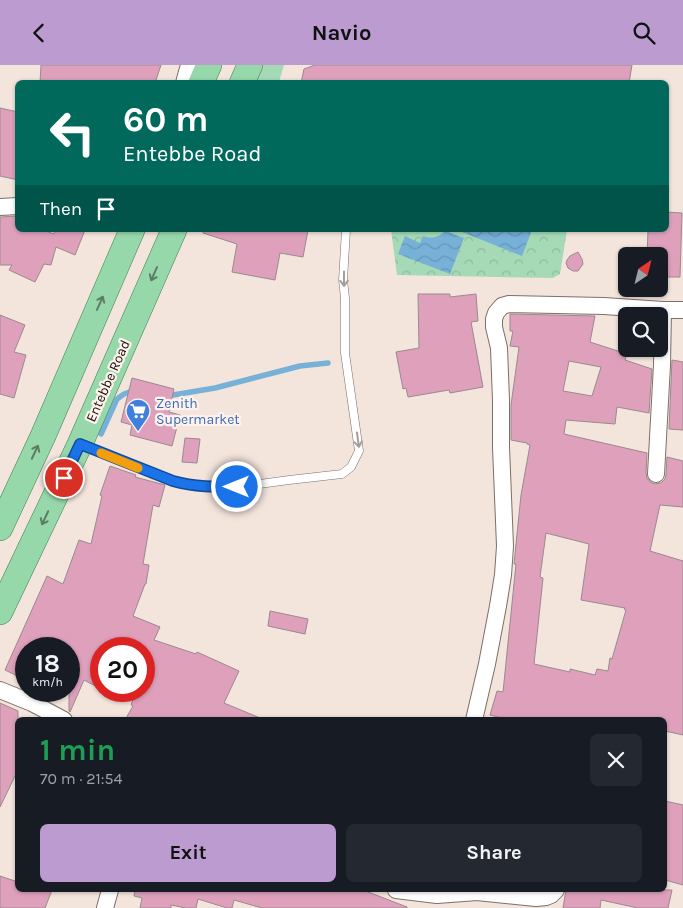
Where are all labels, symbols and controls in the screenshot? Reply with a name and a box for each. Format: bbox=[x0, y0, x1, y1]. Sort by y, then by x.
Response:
icon: back bbox=[25, 19, 53, 47]
icon: search bbox=[630, 19, 658, 47]
text: Navio bbox=[312, 20, 371, 46]
text: 60 m bbox=[123, 99, 208, 140]
icon: left bbox=[40, 100, 105, 165]
text: Entebbe Road bbox=[123, 141, 261, 167]
icon: arrive bbox=[92, 195, 120, 223]
text: Then bbox=[40, 198, 82, 220]
north arrow bbox=[618, 247, 668, 297]
map controls bbox=[618, 247, 668, 357]
one-way arrow bbox=[149, 266, 159, 281]
one-way arrow bbox=[339, 270, 349, 286]
one-way arrow bbox=[96, 296, 106, 311]
button: search bbox=[618, 307, 668, 357]
street label: Entebbe Road bbox=[82, 337, 134, 425]
place label: Zenith Supermarket bbox=[156, 395, 240, 428]
supermarket icon: Zenith Supermarket bbox=[125, 398, 151, 432]
one-way arrow bbox=[353, 432, 363, 448]
one-way arrow bbox=[31, 445, 40, 460]
pin bbox=[43, 457, 85, 499]
position arrow bbox=[210, 460, 262, 512]
icon: arrive bbox=[50, 464, 78, 492]
one-way arrow bbox=[39, 510, 49, 525]
speed limit sign: 20 bbox=[90, 637, 155, 702]
text: 18 bbox=[35, 649, 60, 678]
text: km/h bbox=[32, 675, 63, 689]
text: 1 min bbox=[40, 732, 115, 768]
button: close bbox=[590, 734, 642, 786]
text: 70 m · 21:54 bbox=[40, 769, 122, 788]
button: Exit bbox=[40, 824, 336, 882]
button: Share bbox=[346, 824, 642, 882]

